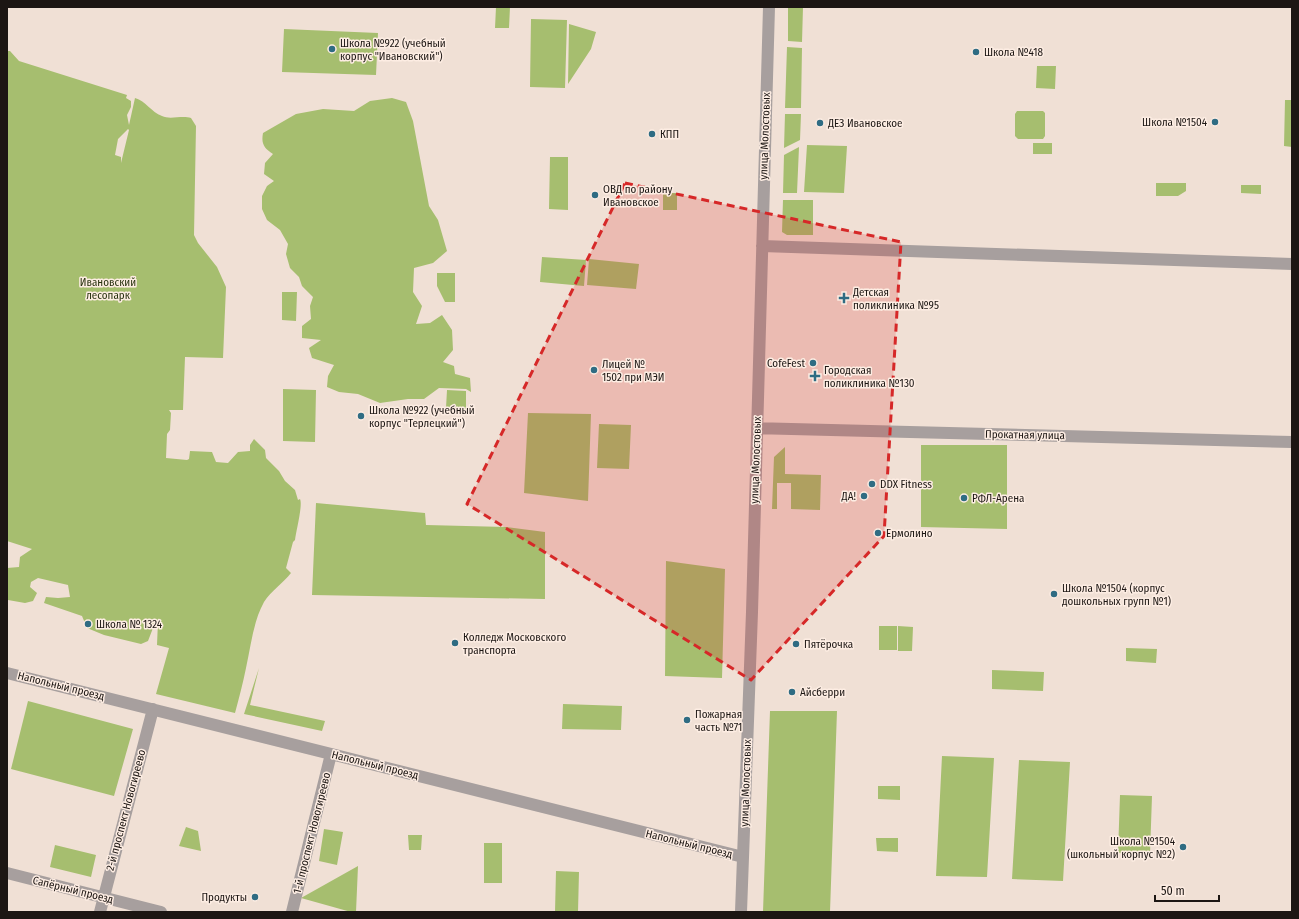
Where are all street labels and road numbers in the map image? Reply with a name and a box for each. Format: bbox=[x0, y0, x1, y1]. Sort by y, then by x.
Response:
street label: улица Молостовых bbox=[757, 92, 773, 180]
street label: улица Молостовых bbox=[748, 416, 764, 504]
street label: Прокатная улица bbox=[985, 428, 1065, 442]
street label: Напольный проезд bbox=[16, 669, 106, 703]
street label: улица Молостовых bbox=[738, 739, 754, 827]
street label: 2-й проспект Новогиреево bbox=[104, 748, 149, 872]
street label: Напольный проезд bbox=[330, 748, 420, 782]
street label: 1-й проспект Новогиреево bbox=[291, 771, 333, 895]
street label: Напольный проезд bbox=[644, 827, 734, 861]
street label: Сапёрный проезд bbox=[31, 874, 115, 906]

